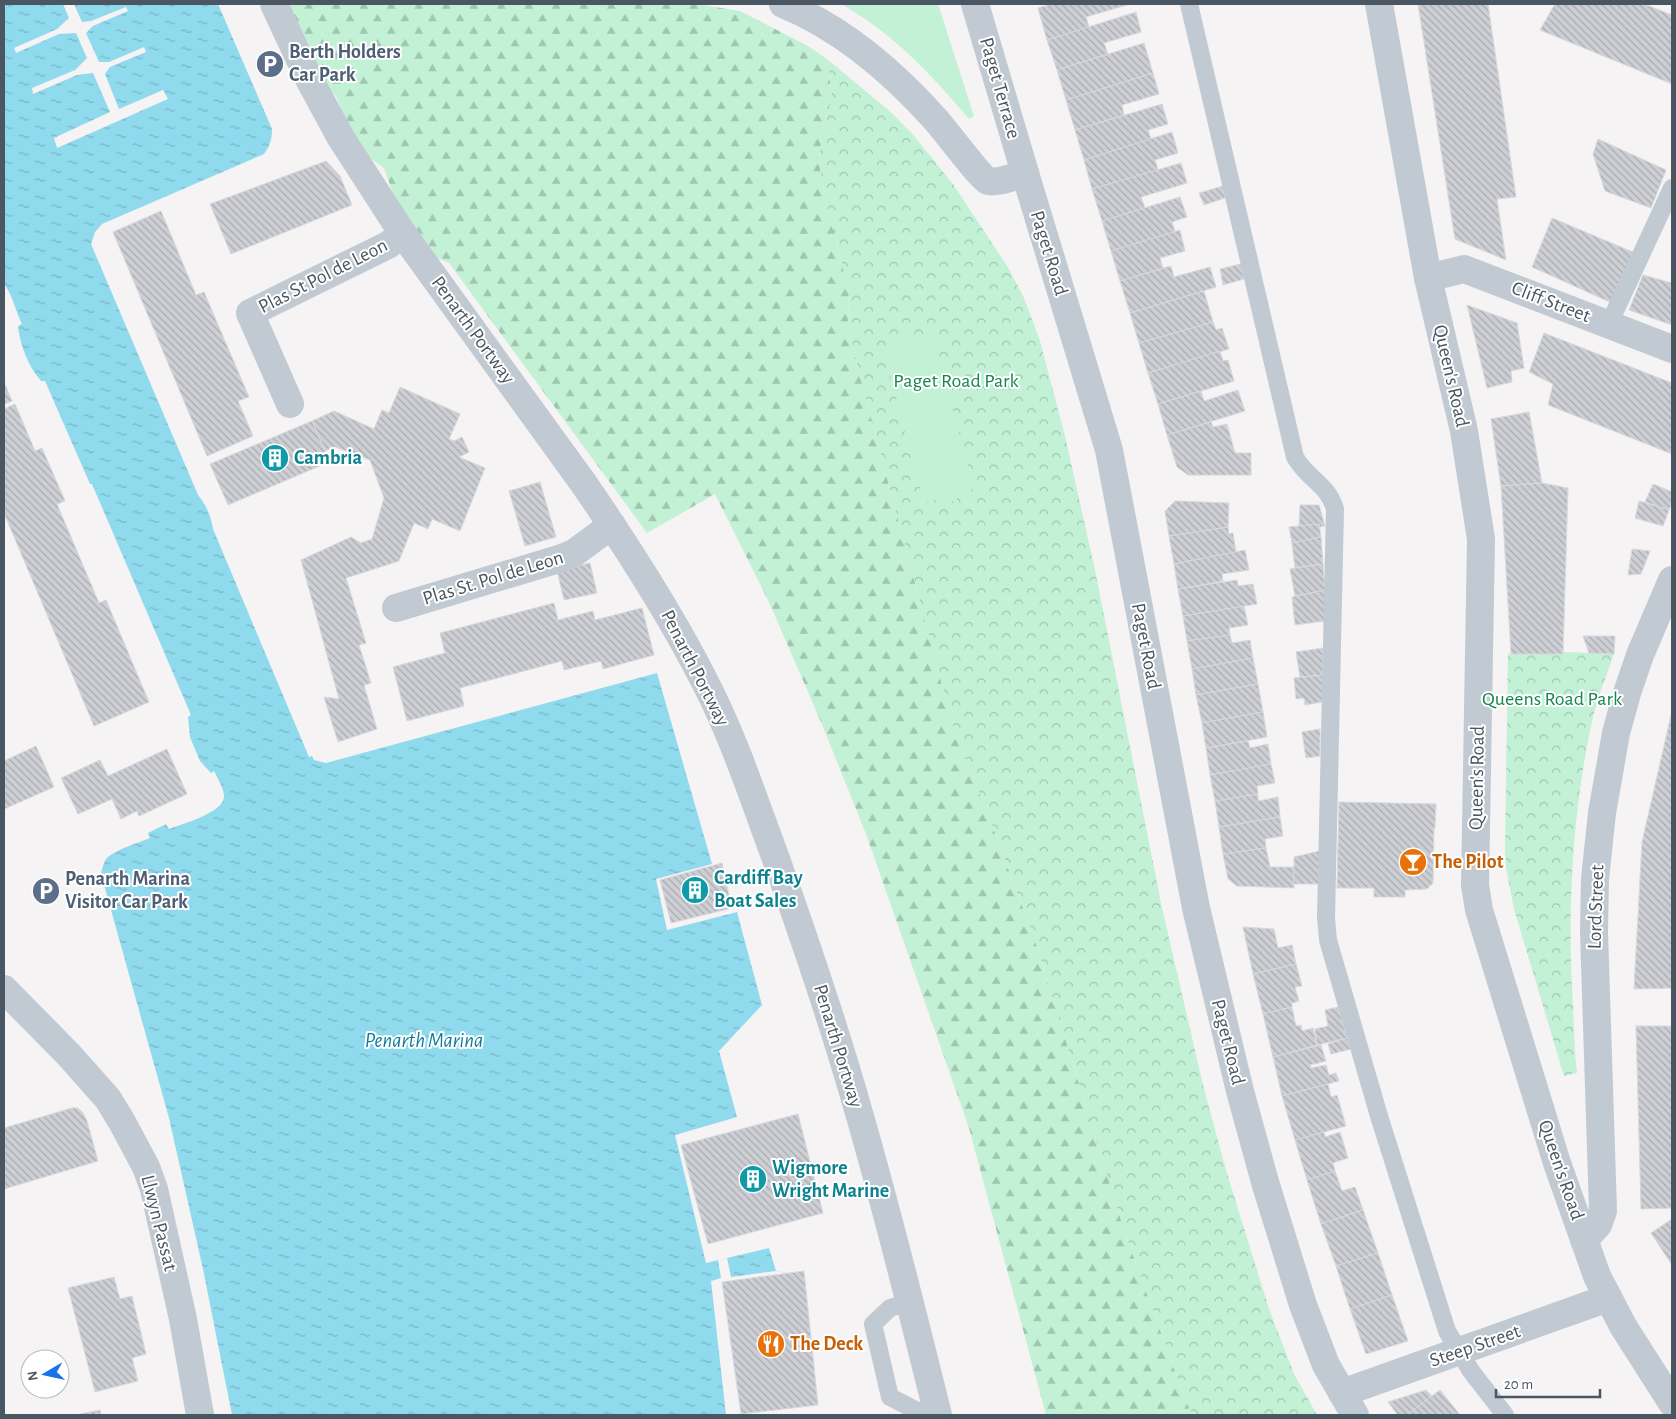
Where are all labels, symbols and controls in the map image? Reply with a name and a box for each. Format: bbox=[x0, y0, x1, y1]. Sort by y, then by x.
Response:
street label: Paget Terrace bbox=[976, 35, 1024, 141]
place label: Berth Holders Car Park bbox=[289, 42, 401, 85]
parking icon: Berth Holders Car Park bbox=[255, 49, 285, 79]
street label: Paget Road bbox=[1027, 208, 1071, 298]
street label: Plas St Pol de Leon bbox=[255, 235, 391, 317]
street label: Penarth Portway bbox=[427, 273, 519, 388]
street label: Cliff Street bbox=[1509, 278, 1594, 326]
street label: Queen's Road bbox=[1430, 323, 1472, 429]
park label: Paget Road Park bbox=[893, 371, 1019, 391]
building icon: Cambria bbox=[260, 443, 290, 473]
place label: Cambria bbox=[294, 448, 362, 468]
street label: Plas St. Pol de Leon bbox=[420, 547, 566, 609]
street label: Paget Road bbox=[1128, 601, 1164, 691]
street label: Penarth Portway bbox=[657, 607, 733, 730]
park label: Queens Road Park bbox=[1482, 689, 1622, 709]
street label: Queen's Road bbox=[1466, 726, 1488, 830]
bar icon: The Pilot bbox=[1398, 847, 1428, 877]
place label: The Pilot bbox=[1432, 852, 1504, 872]
street label: Lord Street bbox=[1585, 864, 1607, 950]
place label: Cardiff Bay Boat Sales bbox=[714, 868, 803, 911]
place label: Penarth Marina Visitor Car Park bbox=[65, 869, 190, 912]
building icon: Cardiff Bay Boat Sales bbox=[680, 875, 710, 905]
parking icon: Penarth Marina Visitor Car Park bbox=[31, 876, 61, 906]
street label: Penarth Portway bbox=[810, 982, 866, 1110]
street label: Paget Road bbox=[1208, 997, 1248, 1087]
water label: Penarth Marina bbox=[365, 1030, 483, 1051]
street label: Queen's Road bbox=[1535, 1117, 1587, 1223]
place label: Wigmore Wright Marine bbox=[772, 1158, 889, 1201]
building icon: Wigmore Wright Marine bbox=[738, 1164, 768, 1194]
street label: Llwyn Passat bbox=[137, 1173, 181, 1274]
street label: Steep Street bbox=[1427, 1321, 1524, 1371]
restaurant icon: The Deck bbox=[756, 1329, 786, 1359]
place label: The Deck bbox=[790, 1334, 863, 1354]
north arrow bbox=[20, 1349, 70, 1399]
scale bar bbox=[1496, 1366, 1600, 1398]
text: N bbox=[25, 1370, 41, 1382]
text: 20 m bbox=[1504, 1377, 1533, 1392]

